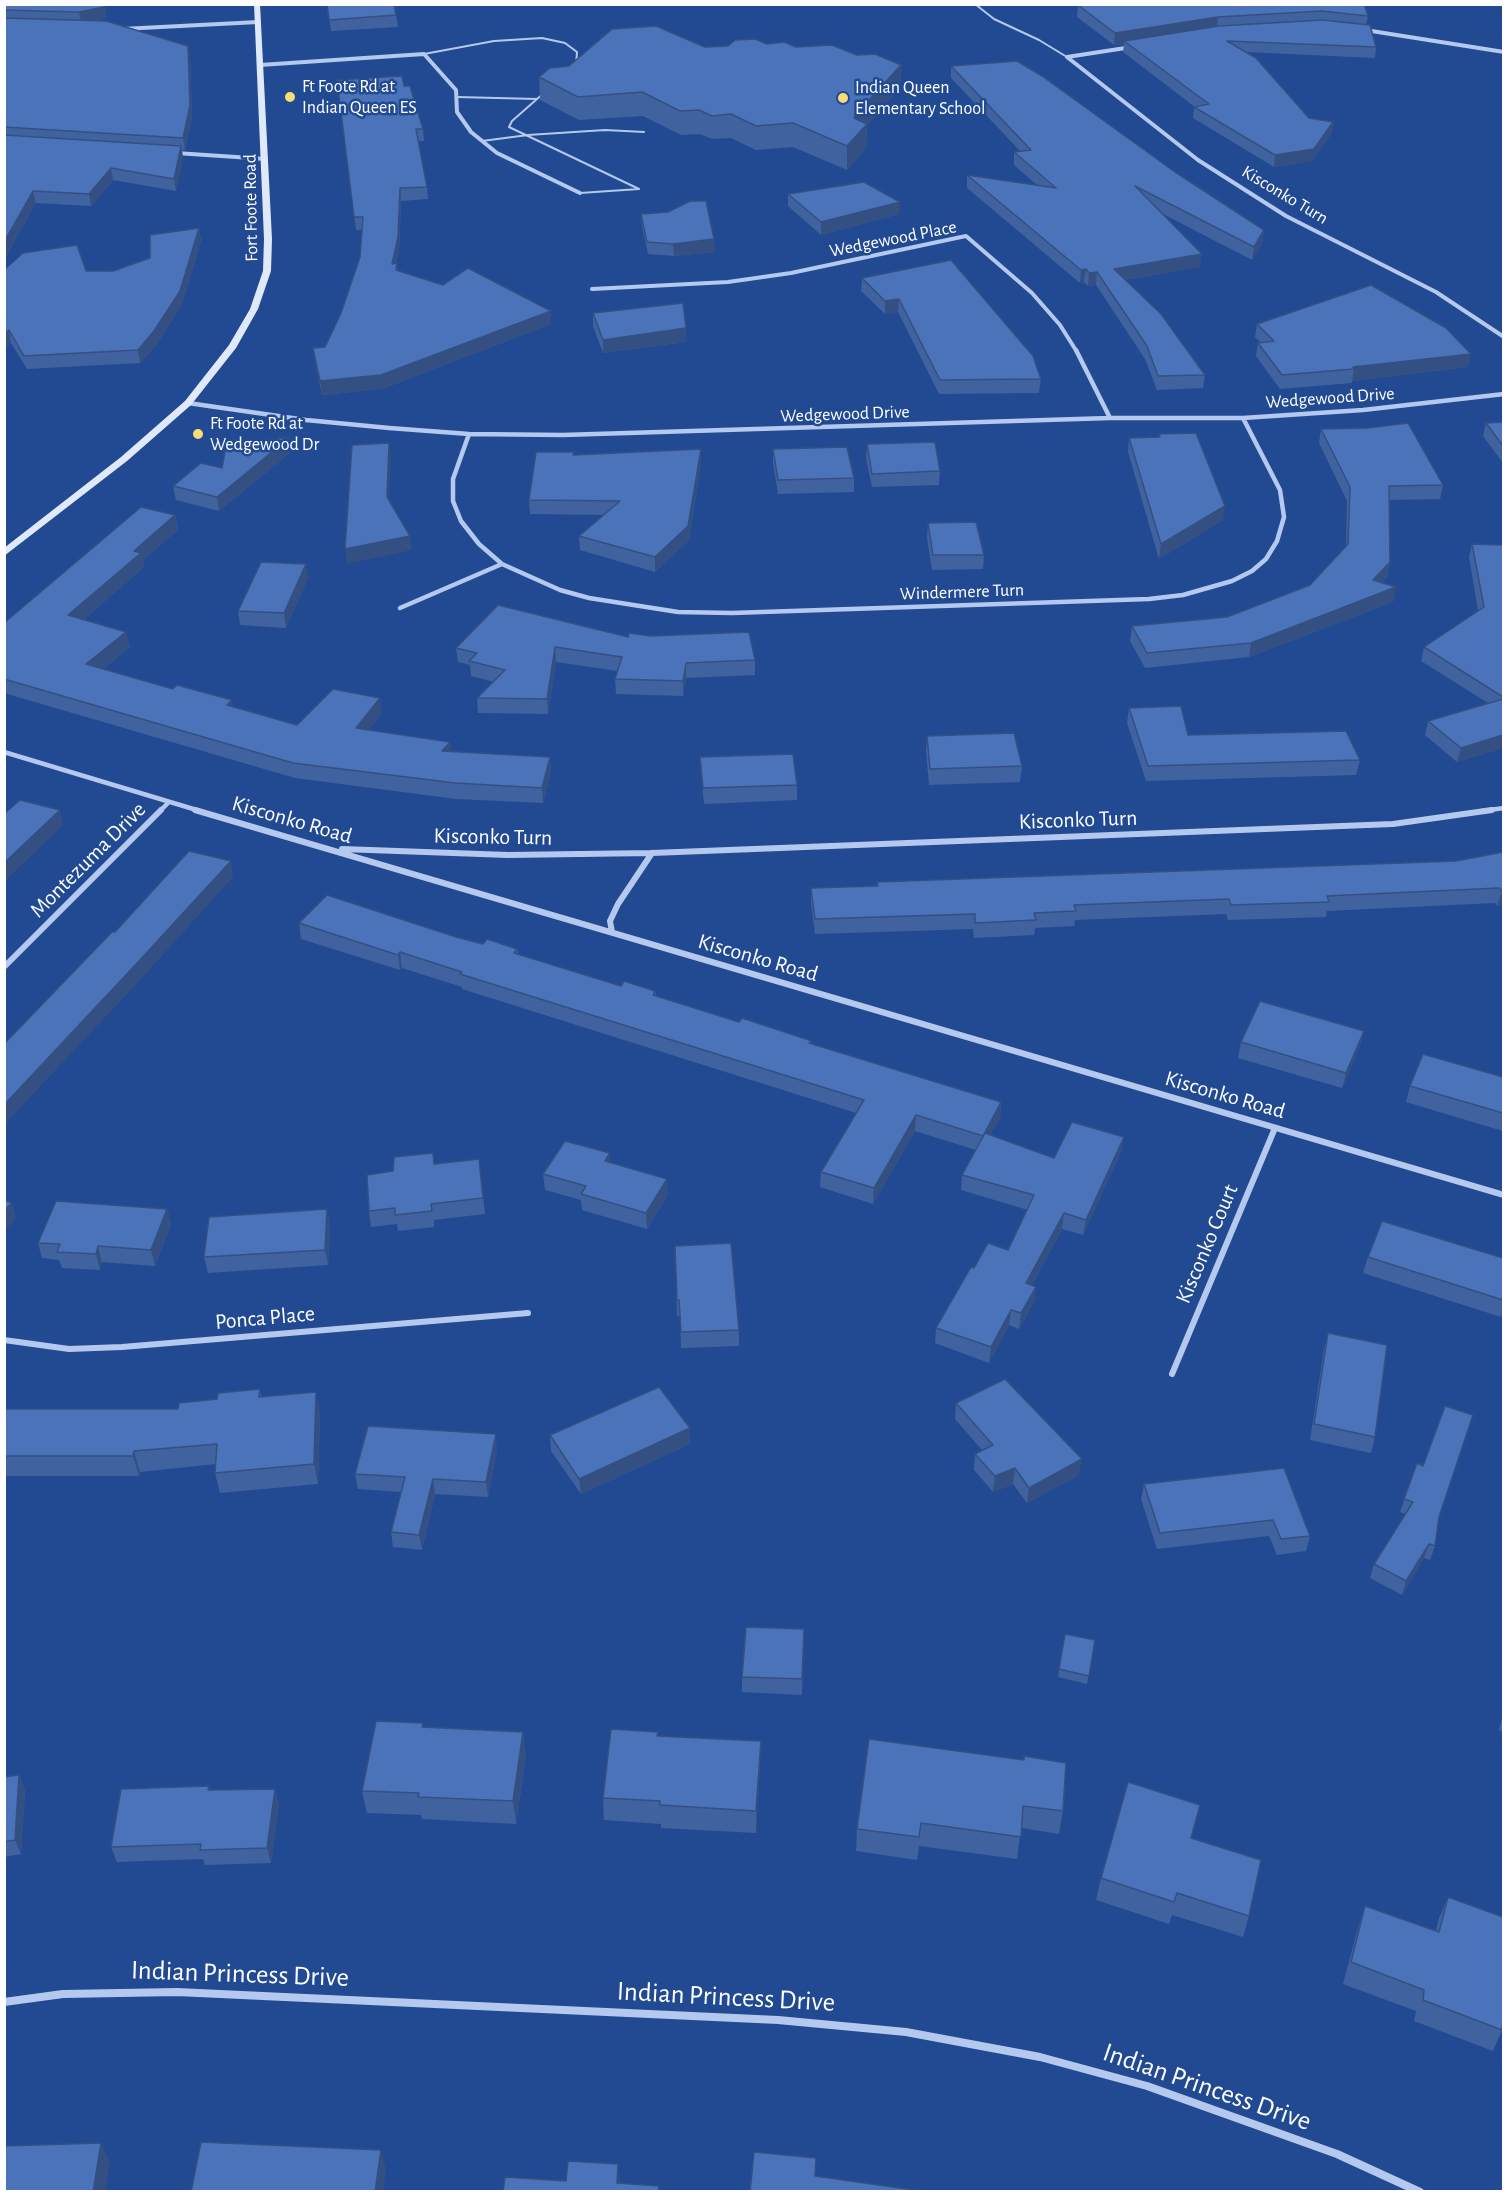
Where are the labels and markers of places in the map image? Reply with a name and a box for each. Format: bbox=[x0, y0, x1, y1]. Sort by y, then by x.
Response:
place label: Ft Foote Rd at Indian Queen ES bbox=[302, 76, 417, 118]
place label: Indian Queen Elementary School bbox=[855, 77, 985, 119]
marker: Ft Foote Rd at Indian Queen ES bbox=[283, 90, 297, 104]
marker: Indian Queen Elementary School bbox=[836, 91, 850, 105]
place label: Ft Foote Rd at Wedgewood Dr bbox=[210, 413, 319, 456]
marker: Ft Foote Rd at Wedgewood Dr bbox=[191, 427, 205, 441]

